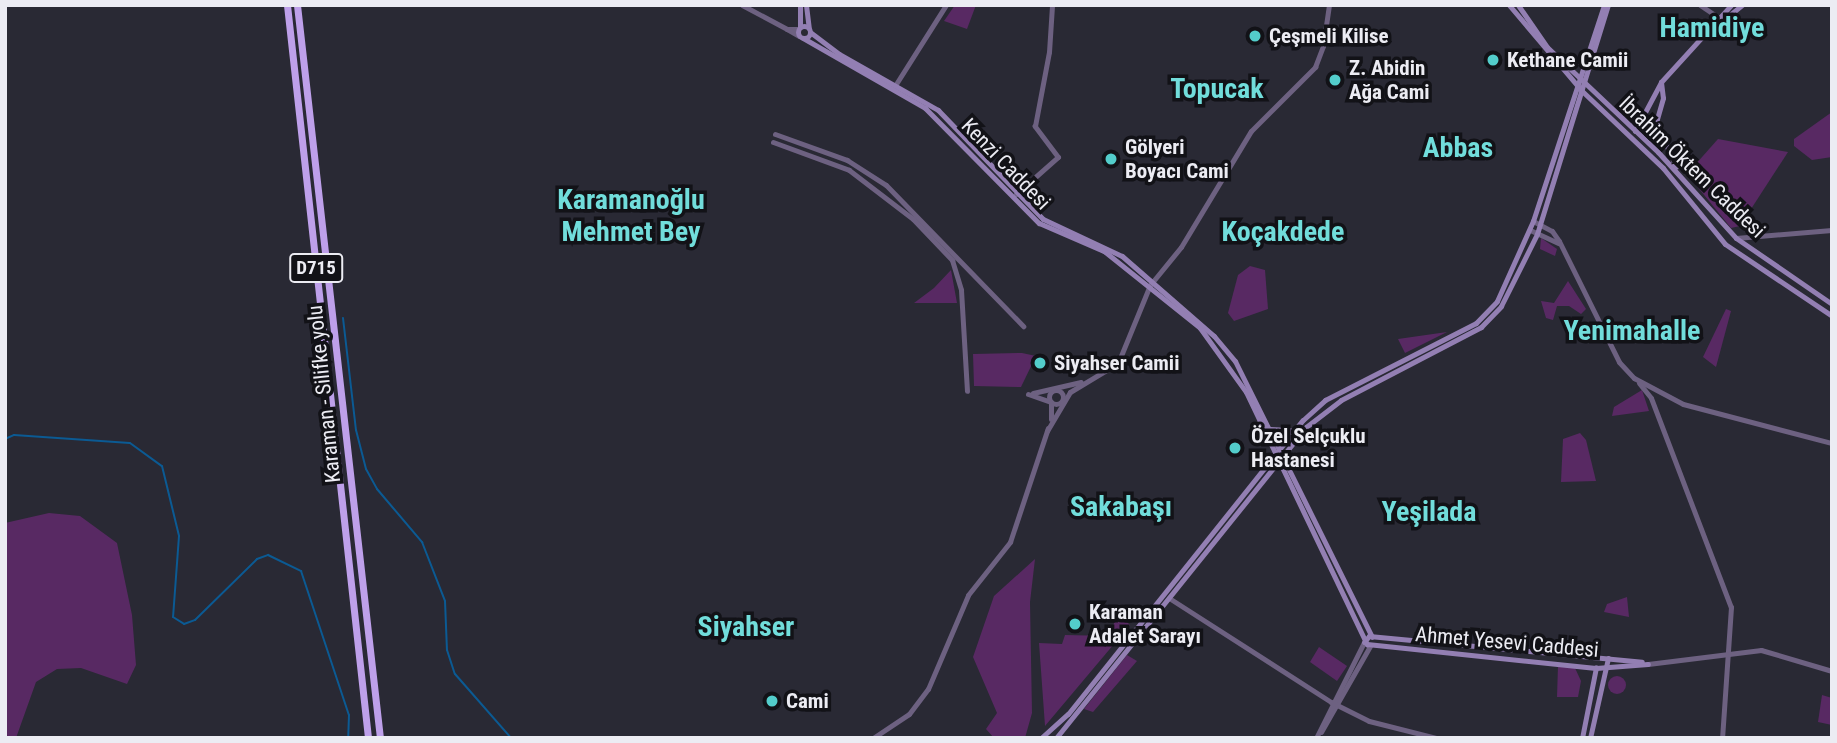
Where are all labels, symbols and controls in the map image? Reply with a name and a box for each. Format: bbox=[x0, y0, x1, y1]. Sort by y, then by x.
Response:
district label: Hamidiye bbox=[1660, 11, 1764, 45]
place label: Çeşmeli Kilise bbox=[1269, 23, 1389, 49]
marker: Çeşmeli Kilise bbox=[1247, 28, 1263, 44]
place label: Kethane Camii bbox=[1507, 47, 1628, 73]
marker: Kethane Camii bbox=[1485, 52, 1501, 68]
place label: Z. Abidin Ağa Cami bbox=[1349, 55, 1430, 105]
district label: Topucak bbox=[1170, 72, 1264, 106]
marker: Z. Abidin Ağa Cami bbox=[1327, 72, 1343, 88]
street label: İbrahim Öktem Caddesi bbox=[1614, 91, 1770, 243]
street label: Kenzi Caddesi bbox=[956, 113, 1056, 215]
district label: Abbas bbox=[1423, 131, 1493, 165]
place label: Gölyeri Boyacı Cami bbox=[1125, 134, 1229, 184]
marker: Gölyeri Boyacı Cami bbox=[1103, 151, 1119, 167]
district label: Karamanoğlu Mehmet Bey bbox=[557, 183, 705, 249]
district label: Koçakdede bbox=[1222, 215, 1344, 249]
road number: D715 bbox=[288, 252, 344, 284]
street label: Karaman - Silifke yolu bbox=[302, 304, 346, 484]
district label: Yenimahalle bbox=[1564, 314, 1700, 348]
place label: Siyahser Camii bbox=[1054, 350, 1179, 376]
marker: Siyahser Camii bbox=[1032, 355, 1048, 371]
place label: Özel Selçuklu Hastanesi bbox=[1251, 423, 1365, 473]
marker: Özel Selçuklu Hastanesi bbox=[1225, 438, 1245, 458]
district label: Sakabaşı bbox=[1070, 490, 1172, 524]
district label: Yeşilada bbox=[1382, 495, 1476, 529]
place label: Karaman Adalet Sarayı bbox=[1089, 599, 1201, 649]
district label: Siyahser bbox=[698, 610, 794, 644]
marker: Karaman Adalet Sarayı bbox=[1067, 616, 1083, 632]
street label: Ahmet Yesevi Caddesi bbox=[1414, 621, 1600, 663]
place label: Cami bbox=[786, 688, 829, 714]
marker: Cami bbox=[764, 693, 780, 709]

